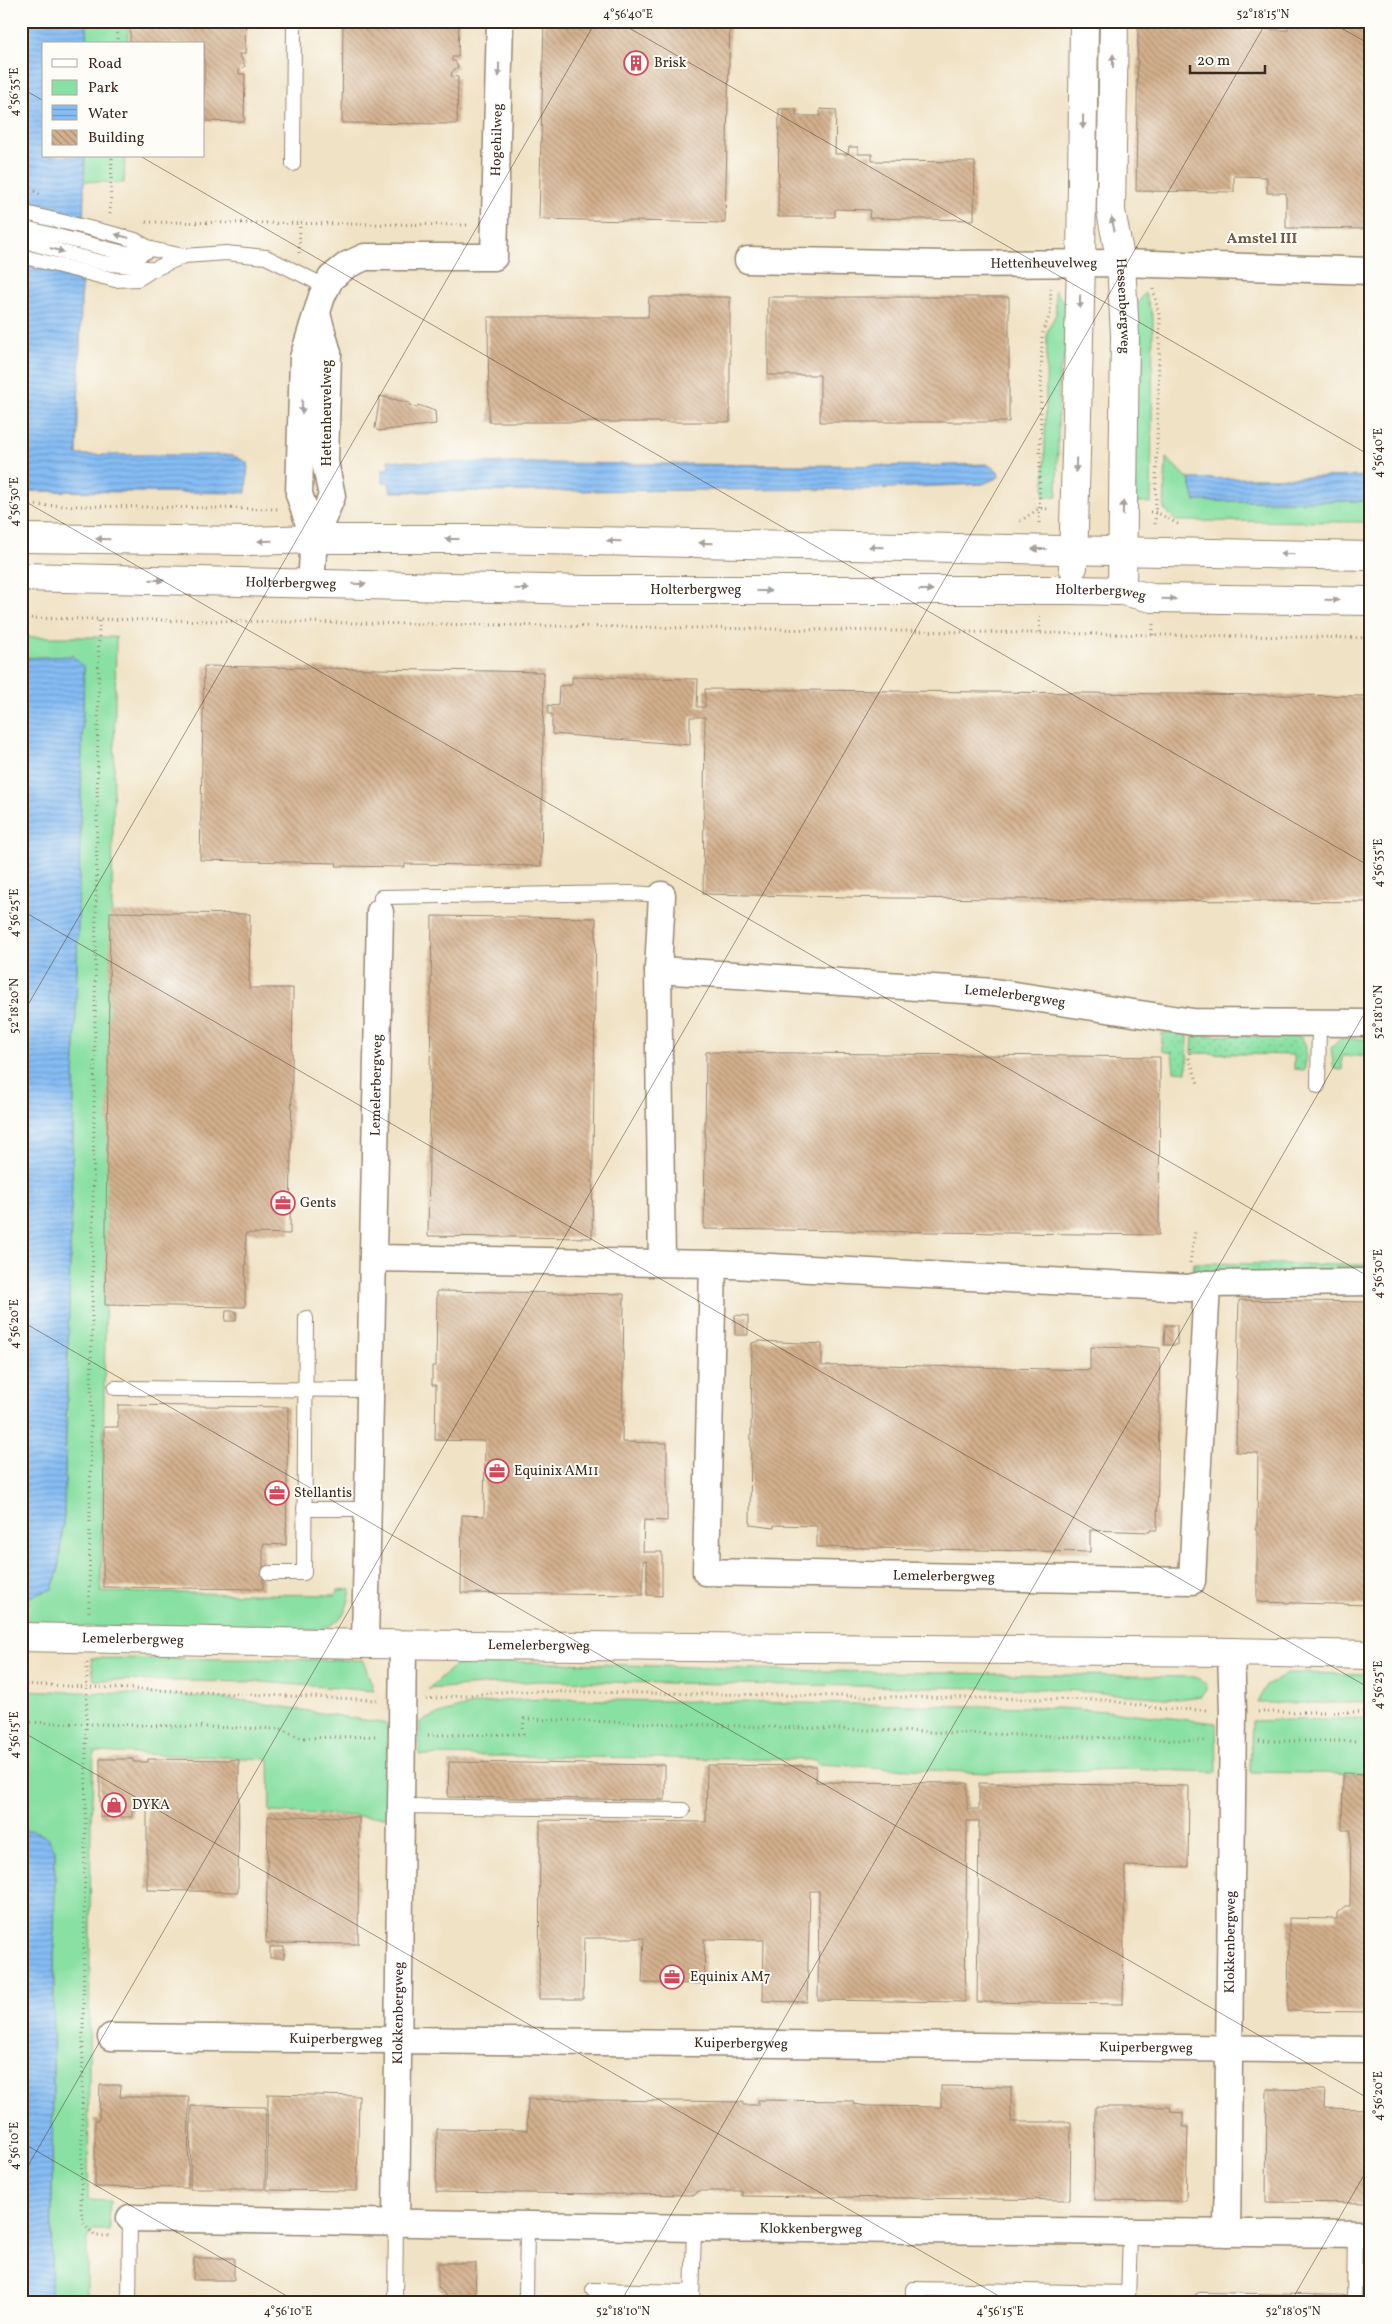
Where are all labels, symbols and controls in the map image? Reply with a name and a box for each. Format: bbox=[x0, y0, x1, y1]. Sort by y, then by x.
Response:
text: 4°56'40"E bbox=[603, 7, 653, 23]
text: 52°18'15"N bbox=[1236, 7, 1290, 23]
legend bbox=[42, 42, 205, 158]
scale bar bbox=[1190, 42, 1264, 74]
building icon: Brisk bbox=[623, 50, 649, 76]
text: 20 m bbox=[1197, 51, 1230, 72]
one-way arrow bbox=[1109, 53, 1117, 69]
text: Road bbox=[88, 54, 122, 75]
place label: Brisk bbox=[654, 54, 687, 73]
one-way arrow bbox=[495, 62, 503, 78]
text: 4°56'35"E bbox=[7, 68, 23, 116]
text: Park bbox=[88, 78, 119, 99]
street label: Hogehilweg bbox=[487, 103, 507, 177]
text: Water bbox=[88, 104, 128, 125]
one-way arrow bbox=[1079, 115, 1087, 131]
text: Building bbox=[88, 128, 145, 149]
one-way arrow bbox=[1109, 215, 1117, 231]
district label: Amstel III bbox=[1227, 229, 1297, 250]
one-way arrow bbox=[115, 232, 130, 240]
one-way arrow bbox=[49, 246, 64, 254]
street label: Hettenheuvelweg bbox=[990, 254, 1097, 273]
street label: Hessenbergweg bbox=[1111, 257, 1135, 354]
one-way arrow bbox=[1076, 295, 1084, 311]
street label: Hettenheuvelweg bbox=[318, 360, 337, 466]
one-way arrow bbox=[298, 399, 306, 415]
text: 4°56'40"E bbox=[1371, 428, 1387, 478]
one-way arrow bbox=[1072, 457, 1080, 473]
text: 4°56'30"E bbox=[7, 477, 23, 527]
one-way arrow bbox=[1119, 499, 1127, 515]
one-way arrow bbox=[95, 535, 111, 543]
one-way arrow bbox=[443, 535, 459, 543]
one-way arrow bbox=[257, 537, 273, 545]
one-way arrow bbox=[606, 537, 622, 545]
one-way arrow bbox=[698, 539, 714, 547]
one-way arrow bbox=[868, 542, 884, 550]
one-way arrow bbox=[1030, 545, 1046, 553]
one-way arrow bbox=[1279, 550, 1295, 558]
street label: Holterbergweg bbox=[245, 573, 337, 594]
one-way arrow bbox=[150, 576, 166, 584]
one-way arrow bbox=[352, 580, 368, 588]
street label: Holterbergweg bbox=[650, 581, 741, 600]
street label: Holterbergweg bbox=[1055, 581, 1148, 606]
one-way arrow bbox=[514, 585, 530, 593]
one-way arrow bbox=[918, 586, 934, 594]
one-way arrow bbox=[756, 587, 772, 595]
one-way arrow bbox=[1162, 595, 1178, 603]
one-way arrow bbox=[1324, 597, 1340, 605]
text: 4°56'35"E bbox=[1371, 839, 1387, 887]
text: 4°56'25"E bbox=[7, 889, 23, 937]
text: 52°18'20"N bbox=[7, 978, 23, 1034]
street label: Lemelerbergweg bbox=[964, 981, 1067, 1012]
text: 52°18'10"N bbox=[1371, 985, 1387, 1039]
street label: Lemelerbergweg bbox=[366, 1034, 387, 1136]
office icon: Gents bbox=[270, 1190, 296, 1216]
place label: Gents bbox=[300, 1194, 336, 1213]
text: 4°56'30"E bbox=[1371, 1249, 1387, 1299]
text: 4°56'20"E bbox=[7, 1299, 23, 1349]
office icon: Equinix AM11 bbox=[484, 1458, 510, 1484]
place label: Equinix AM11 bbox=[514, 1462, 599, 1481]
office icon: Stellantis bbox=[264, 1480, 290, 1506]
place label: Stellantis bbox=[294, 1484, 352, 1503]
street label: Lemelerbergweg bbox=[893, 1566, 995, 1587]
street label: Lemelerbergweg bbox=[82, 1629, 184, 1650]
street label: Lemelerbergweg bbox=[488, 1636, 590, 1656]
text: 4°56'25"E bbox=[1371, 1661, 1387, 1709]
text: 4°56'15"E bbox=[7, 1711, 23, 1759]
shop icon: DYKA bbox=[101, 1792, 127, 1818]
place label: DYKA bbox=[132, 1796, 170, 1815]
street label: Klokkenbergweg bbox=[1220, 1890, 1240, 1994]
street label: Klokkenbergweg bbox=[388, 1961, 409, 2065]
office icon: Equinix AM7 bbox=[659, 1964, 685, 1990]
place label: Equinix AM7 bbox=[690, 1968, 771, 1987]
street label: Kuiperbergweg bbox=[289, 2029, 383, 2049]
street label: Kuiperbergweg bbox=[694, 2034, 788, 2053]
street label: Kuiperbergweg bbox=[1099, 2038, 1193, 2058]
text: 4°56'20"E bbox=[1371, 2071, 1387, 2121]
text: 4°56'10"E bbox=[7, 2122, 23, 2170]
street label: Klokkenbergweg bbox=[759, 2219, 862, 2239]
text: 4°56'10"E bbox=[264, 2304, 312, 2320]
text: 52°18'10"N bbox=[596, 2304, 650, 2320]
text: 4°56'15"E bbox=[976, 2304, 1024, 2320]
text: 52°18'05"N bbox=[1265, 2304, 1321, 2320]

